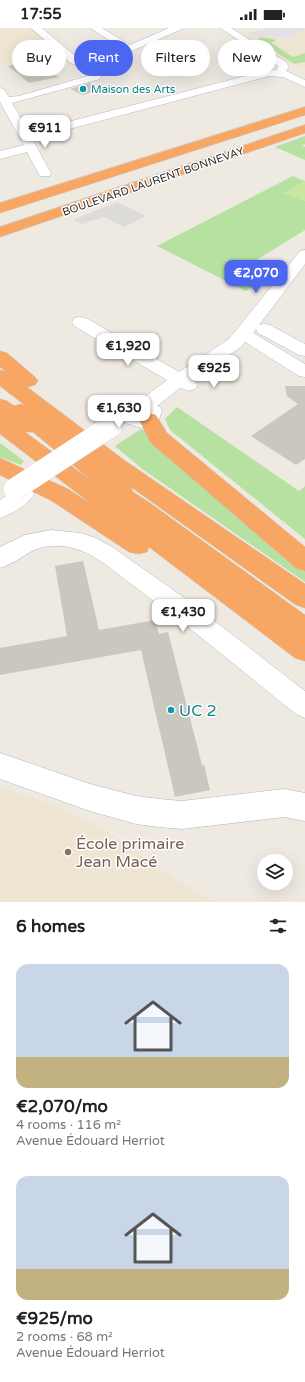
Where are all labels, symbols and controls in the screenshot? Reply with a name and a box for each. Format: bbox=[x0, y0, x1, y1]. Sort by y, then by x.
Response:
text: 17:55 bbox=[20, 5, 62, 23]
chip: Buy bbox=[12, 40, 66, 76]
chip: Rent bbox=[74, 40, 133, 76]
chip: Filters bbox=[141, 40, 210, 76]
chip: New bbox=[218, 40, 276, 76]
place label: Maison des Arts bbox=[91, 83, 175, 96]
marker: Maison des Arts bbox=[78, 84, 88, 94]
pin: €911 bbox=[21, 115, 69, 149]
text: €911 bbox=[28, 120, 62, 136]
street label: BOULEVARD LAURENT BONNEVAY bbox=[61, 144, 246, 219]
pin: €2,070 bbox=[223, 260, 289, 294]
text: €2,070 bbox=[234, 265, 278, 281]
pin: €1,920 bbox=[95, 333, 161, 367]
text: €1,920 bbox=[106, 338, 150, 354]
pin: €925 bbox=[190, 355, 238, 389]
text: €925 bbox=[197, 360, 231, 376]
pin: €1,630 bbox=[86, 395, 152, 429]
text: €1,630 bbox=[97, 400, 141, 416]
pin: €1,430 bbox=[150, 599, 216, 633]
text: €1,430 bbox=[161, 604, 205, 620]
place label: UC 2 bbox=[179, 701, 216, 721]
marker: UC 2 bbox=[166, 705, 176, 715]
place label: École primaire Jean Macé bbox=[76, 834, 184, 872]
marker: École primaire Jean Macé bbox=[63, 847, 73, 857]
map controls bbox=[257, 854, 293, 890]
button: layers bbox=[257, 854, 293, 890]
icon: filters bbox=[267, 915, 289, 937]
text: 6 homes bbox=[16, 916, 85, 937]
icon: home bbox=[117, 990, 189, 1062]
text: €2,070/mo bbox=[16, 1096, 108, 1117]
text: 4 rooms · 116 m² bbox=[16, 1117, 121, 1133]
text: Avenue Édouard Herriot bbox=[16, 1133, 165, 1149]
icon: home bbox=[117, 1202, 189, 1274]
text: €925/mo bbox=[16, 1308, 93, 1329]
text: 2 rooms · 68 m² bbox=[16, 1329, 113, 1345]
text: Avenue Édouard Herriot bbox=[16, 1345, 165, 1361]

